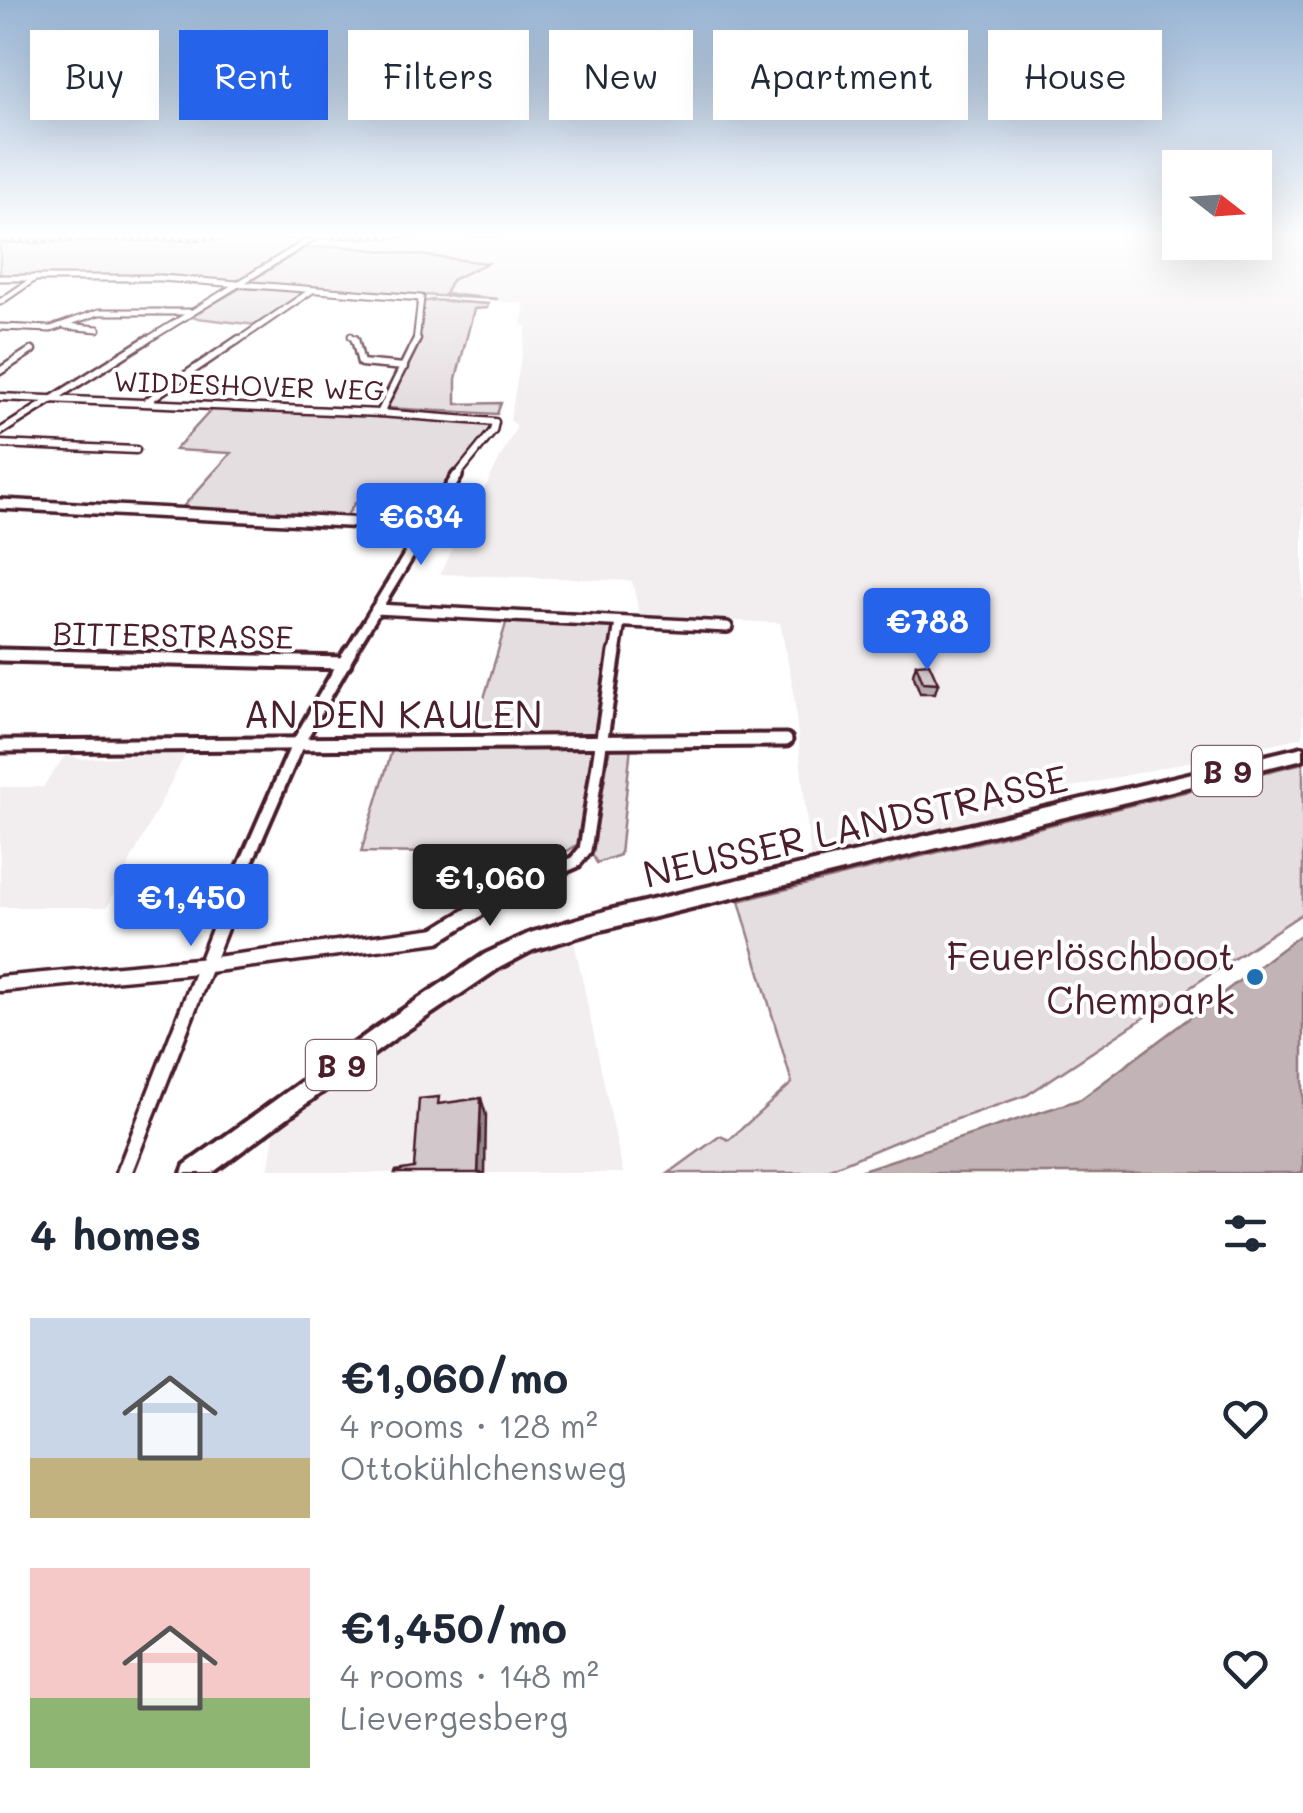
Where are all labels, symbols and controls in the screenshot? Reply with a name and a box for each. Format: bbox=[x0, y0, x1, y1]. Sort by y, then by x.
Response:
chip: Buy bbox=[30, 30, 159, 120]
chip: Rent bbox=[179, 30, 328, 120]
chip: Filters bbox=[348, 30, 529, 120]
chip: New bbox=[549, 30, 693, 120]
chip: Apartment bbox=[713, 30, 968, 120]
chip: House bbox=[988, 30, 1162, 120]
north arrow bbox=[1162, 150, 1272, 260]
map controls bbox=[1162, 150, 1272, 260]
street label: WIDDESHOVER WEG bbox=[113, 362, 385, 408]
pin: €634 bbox=[362, 483, 480, 568]
text: €634 bbox=[379, 494, 463, 536]
pin: €788 bbox=[868, 588, 986, 673]
text: €788 bbox=[885, 599, 969, 641]
street label: BITTERSTRASSE bbox=[52, 611, 294, 657]
street label: AN DEN KAULEN bbox=[243, 688, 543, 738]
road number: B 9 bbox=[1192, 746, 1262, 796]
street label: NEUSSER LANDSTRASSE bbox=[638, 752, 1072, 898]
pin: €1,060 bbox=[409, 844, 571, 929]
text: €1,060 bbox=[435, 855, 545, 897]
pin: €1,450 bbox=[110, 864, 272, 949]
text: €1,450 bbox=[136, 875, 246, 917]
place label: Feuerlöschboot Chempark bbox=[947, 930, 1235, 1024]
marker: Feuerlöschboot Chempark bbox=[1244, 966, 1266, 988]
road number: B 9 bbox=[306, 1040, 376, 1090]
text: 4 homes bbox=[30, 1206, 201, 1261]
icon: filters bbox=[1218, 1206, 1273, 1261]
text: €1,060/mo bbox=[340, 1349, 568, 1404]
icon: home bbox=[110, 1358, 230, 1478]
icon: heart bbox=[1218, 1391, 1273, 1446]
text: 4 rooms · 128 m² bbox=[340, 1404, 598, 1446]
text: Ottokühlchensweg bbox=[340, 1446, 626, 1488]
text: €1,450/mo bbox=[340, 1599, 567, 1654]
icon: home bbox=[110, 1608, 230, 1728]
icon: heart bbox=[1218, 1641, 1273, 1696]
text: 4 rooms · 148 m² bbox=[340, 1654, 599, 1696]
text: Lievergesberg bbox=[340, 1696, 568, 1738]

